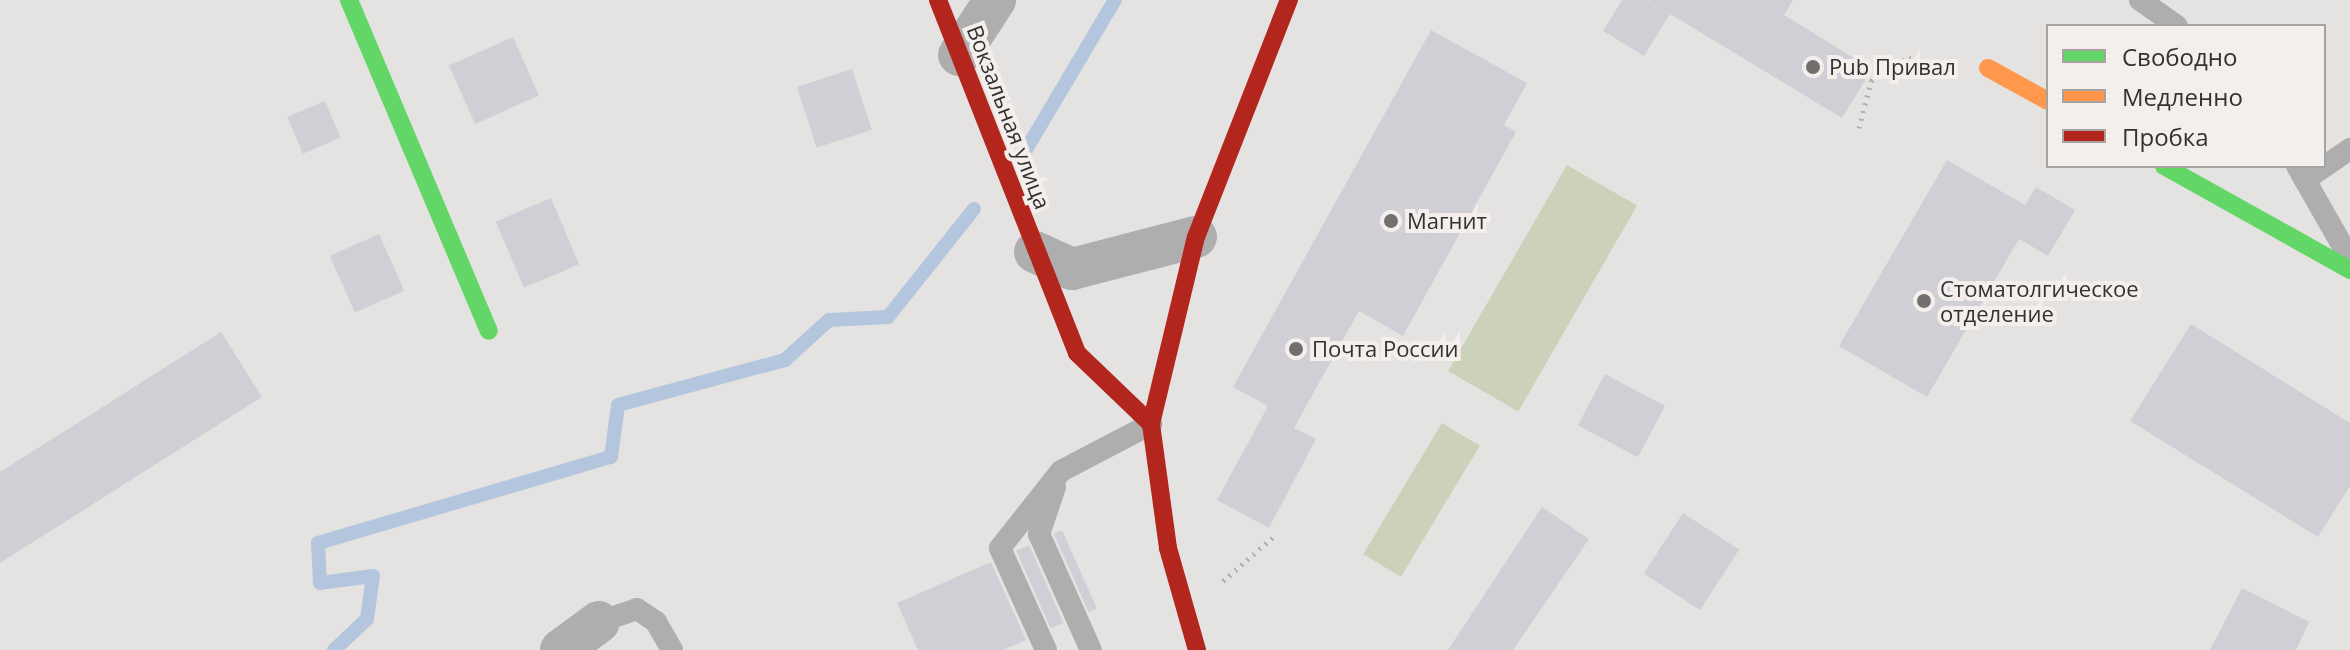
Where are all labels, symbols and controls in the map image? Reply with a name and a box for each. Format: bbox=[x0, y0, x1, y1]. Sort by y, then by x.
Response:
street label: Вокзальная улица bbox=[962, 21, 1056, 213]
legend bbox=[2046, 24, 2326, 168]
text: Свободно bbox=[2122, 40, 2237, 73]
place label: Pub Привал bbox=[1829, 54, 1956, 80]
marker: Pub Привал bbox=[1804, 58, 1822, 76]
text: Медленно bbox=[2122, 80, 2243, 113]
text: Пробка bbox=[2122, 120, 2209, 153]
place label: Магнит bbox=[1407, 208, 1487, 234]
marker: Магнит bbox=[1382, 212, 1400, 230]
place label: Стоматолгическое отделение bbox=[1940, 275, 2139, 326]
marker: Стоматолгическое отделение bbox=[1915, 292, 1933, 310]
place label: Почта России bbox=[1312, 336, 1458, 362]
marker: Почта России bbox=[1287, 340, 1305, 358]

